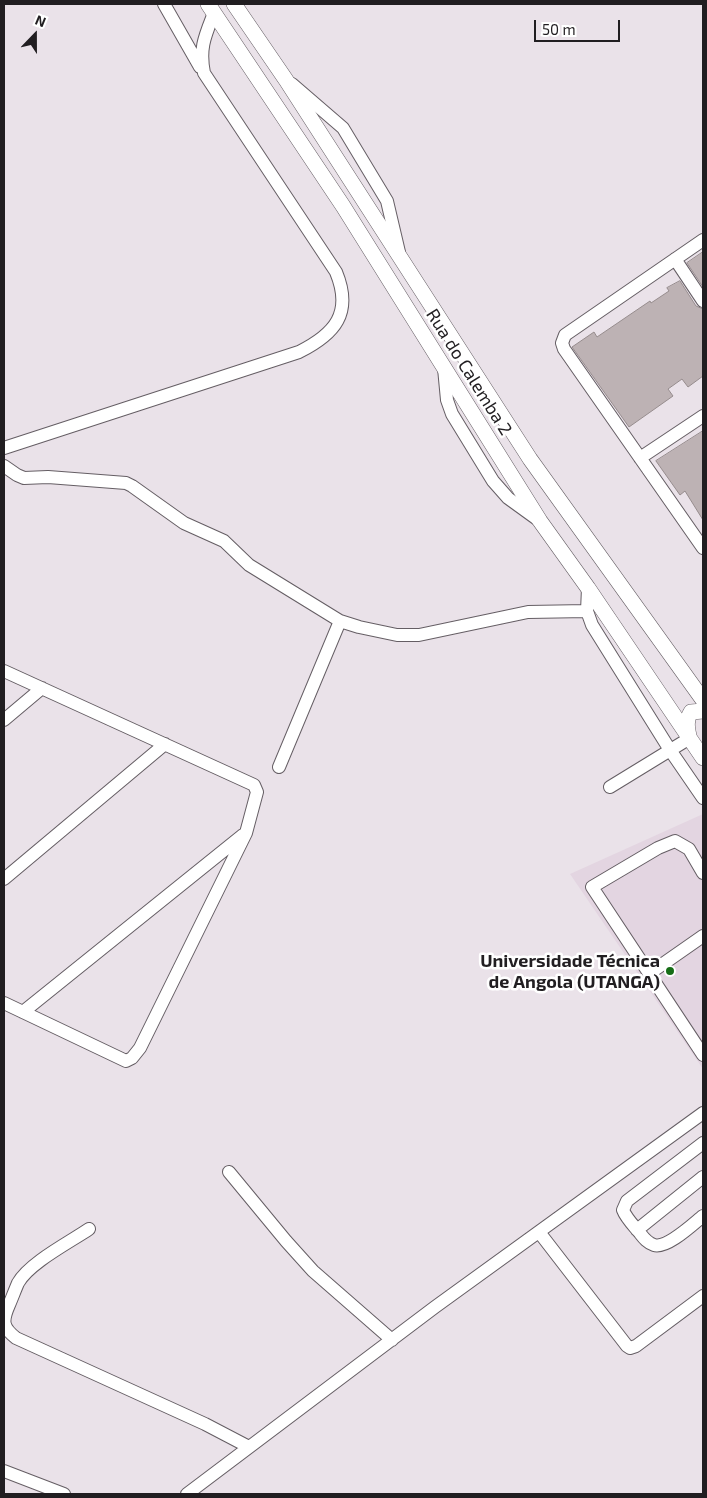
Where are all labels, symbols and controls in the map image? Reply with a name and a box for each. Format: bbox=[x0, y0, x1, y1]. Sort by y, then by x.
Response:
north arrow bbox=[10, 10, 60, 60]
scale bar bbox=[537, 10, 623, 42]
text: N bbox=[33, 11, 49, 30]
text: 50 m bbox=[542, 20, 576, 38]
street label: Rua do Calemba 2 bbox=[421, 305, 517, 439]
place label: Universidade Técnica de Angola (UTANGA) bbox=[480, 950, 660, 992]
marker: Universidade Técnica de Angola (UTANGA) bbox=[664, 965, 676, 977]

